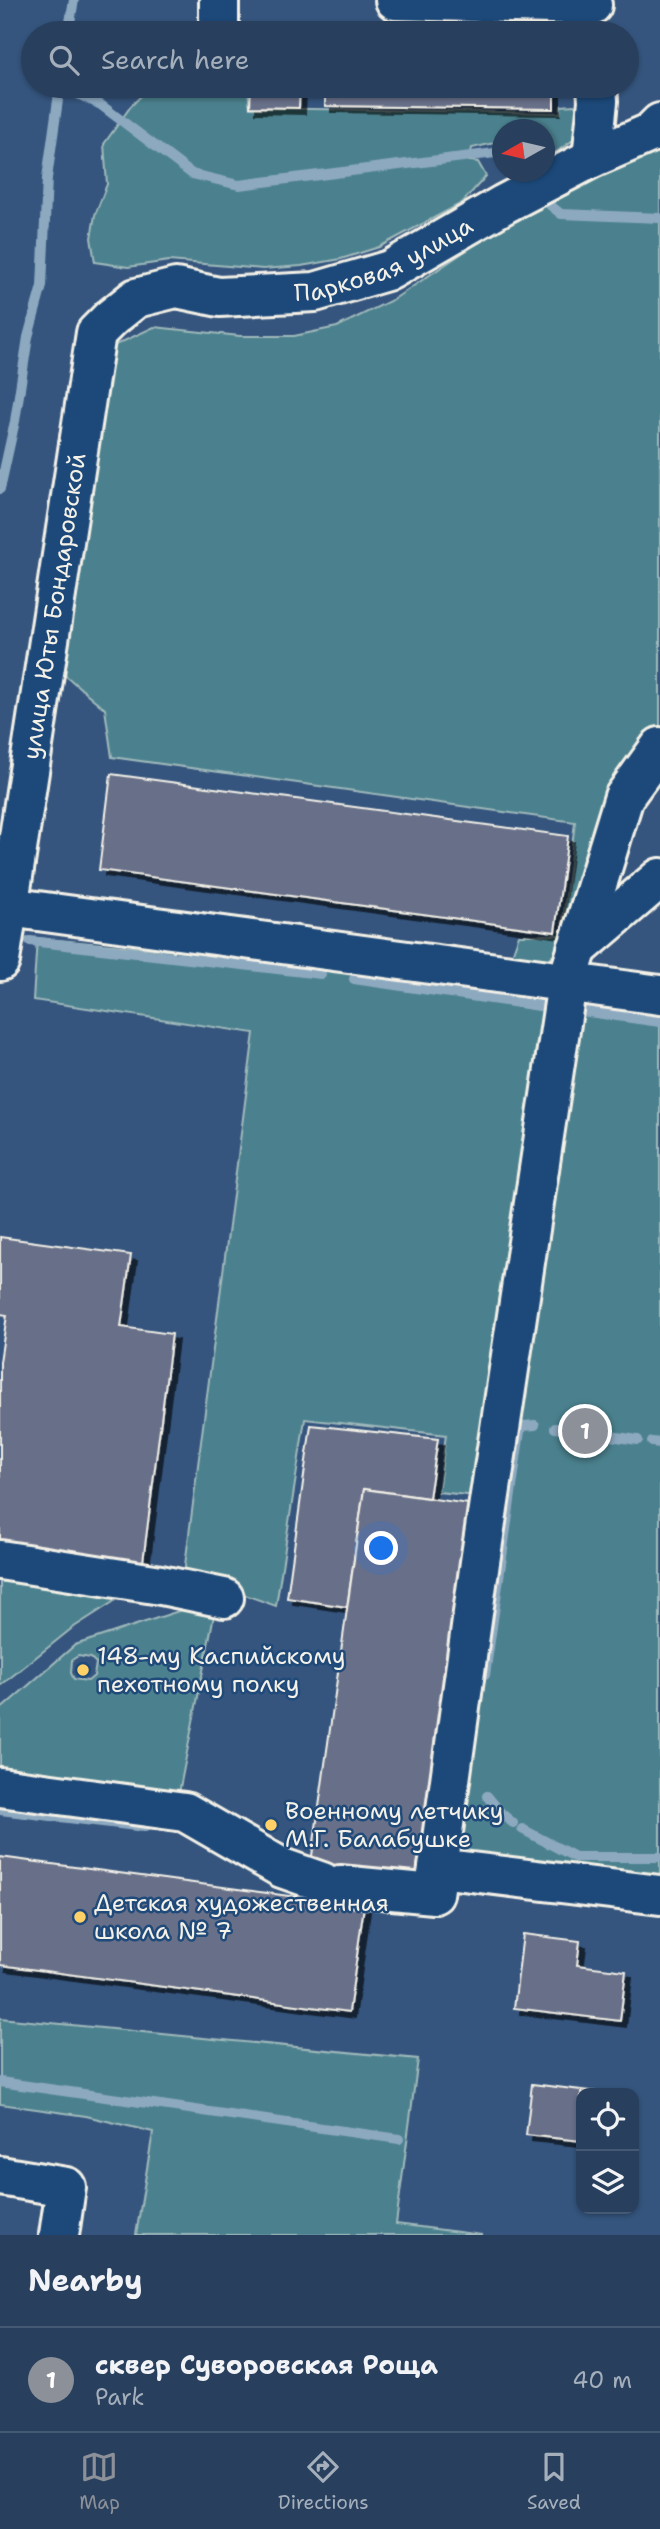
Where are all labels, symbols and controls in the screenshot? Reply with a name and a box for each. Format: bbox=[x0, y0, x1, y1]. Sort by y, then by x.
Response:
search box bbox=[21, 21, 639, 98]
icon: search bbox=[45, 41, 83, 79]
text: Search here bbox=[101, 42, 250, 77]
north arrow bbox=[492, 119, 555, 182]
street label: Парковая улица bbox=[293, 209, 479, 309]
street label: улица Юты Бондаровской bbox=[15, 451, 93, 762]
pin: 1 bbox=[562, 1405, 608, 1457]
your location bbox=[364, 1531, 398, 1565]
place label: 148-му Каспийскому пехотному полку bbox=[97, 1640, 346, 1700]
marker: 148-му Каспийскому пехотному полку bbox=[75, 1662, 91, 1678]
place label: Военному летчику М.Г. Балабушке bbox=[285, 1795, 503, 1855]
marker: Военному летчику М.Г. Балабушке bbox=[263, 1817, 279, 1833]
place label: Детская художественная школа № 7 bbox=[94, 1887, 389, 1947]
marker: Детская художественная школа № 7 bbox=[72, 1909, 88, 1925]
map controls bbox=[576, 2088, 639, 2214]
button: locate bbox=[576, 2088, 639, 2151]
button: layers bbox=[576, 2151, 639, 2214]
text: Nearby bbox=[28, 2260, 143, 2301]
text: сквер Суворовская Роща bbox=[95, 2347, 438, 2382]
text: 1 bbox=[46, 2365, 56, 2395]
text: 40 m bbox=[572, 2365, 632, 2395]
text: Park bbox=[95, 2382, 144, 2412]
tab: Map bbox=[79, 2448, 120, 2515]
tab: Directions bbox=[278, 2448, 369, 2515]
tab: Saved bbox=[527, 2448, 581, 2515]

